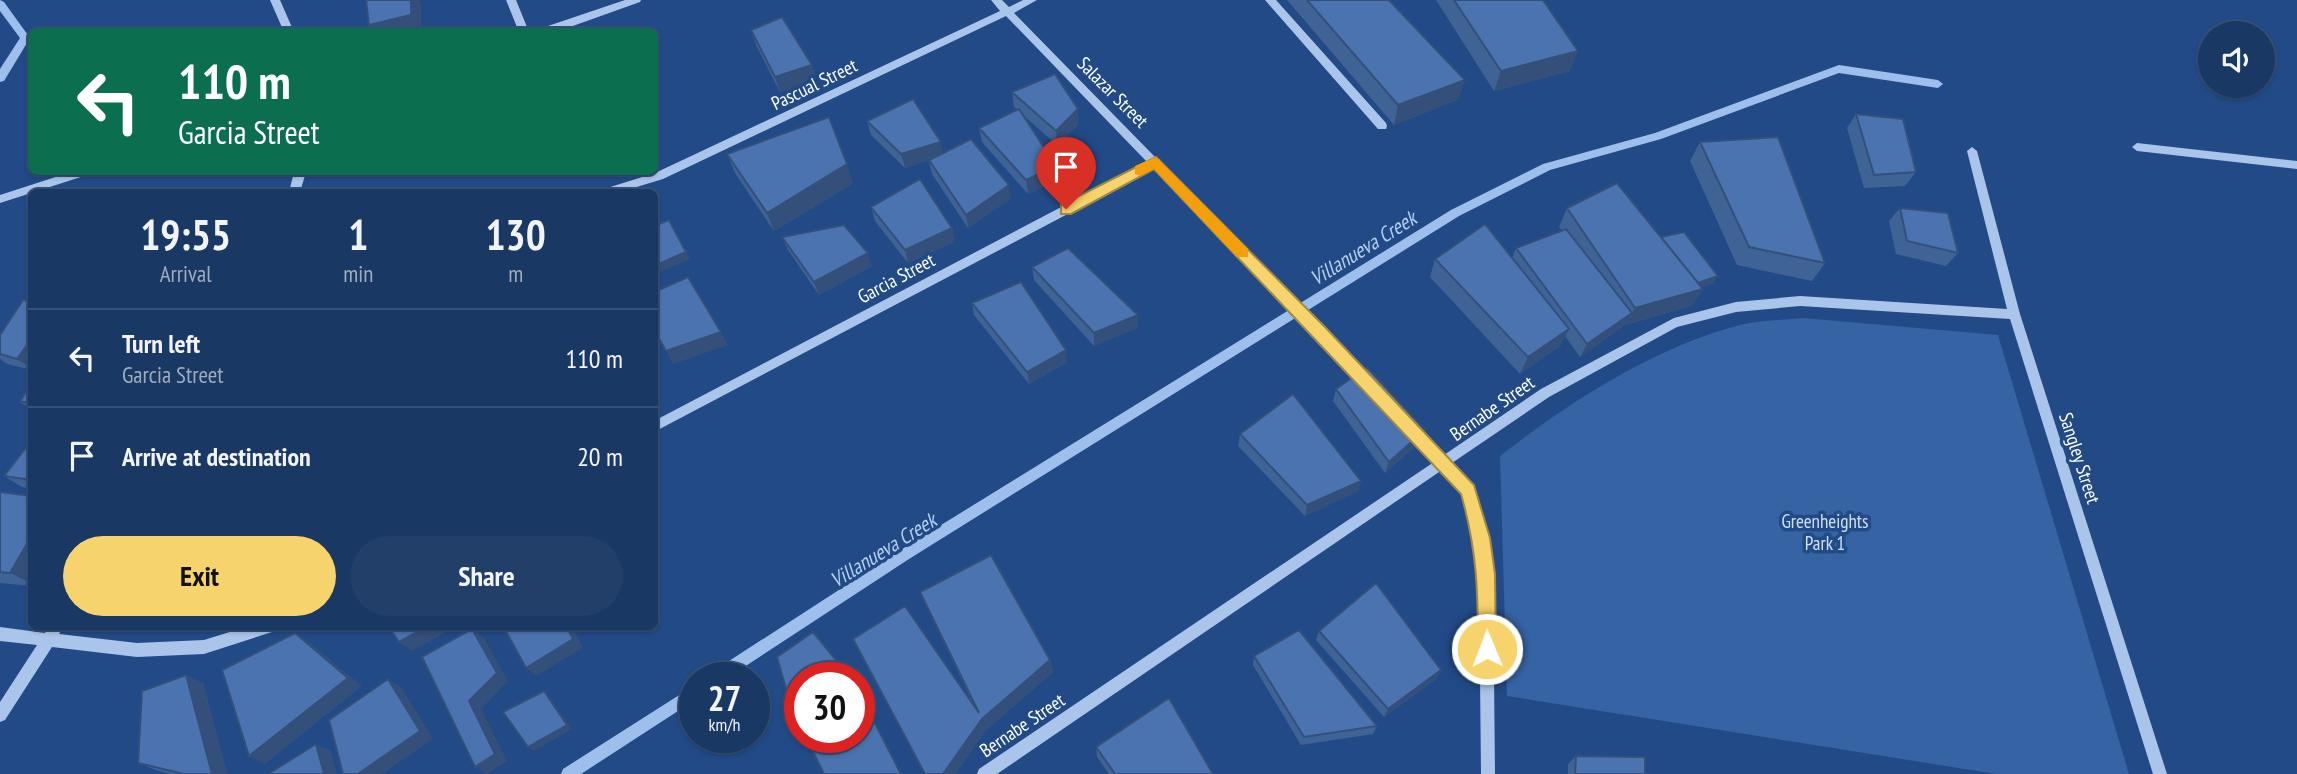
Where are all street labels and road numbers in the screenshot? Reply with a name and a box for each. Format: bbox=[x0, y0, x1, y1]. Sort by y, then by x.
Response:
street label: Salazar Street bbox=[1072, 51, 1154, 133]
street label: Pascual Street bbox=[767, 53, 862, 115]
street label: Garcia Street bbox=[853, 247, 939, 308]
street label: Bernabe Street bbox=[1445, 370, 1539, 446]
street label: Sangley Street bbox=[2054, 410, 2106, 507]
street label: Bernabe Street bbox=[975, 687, 1070, 762]

